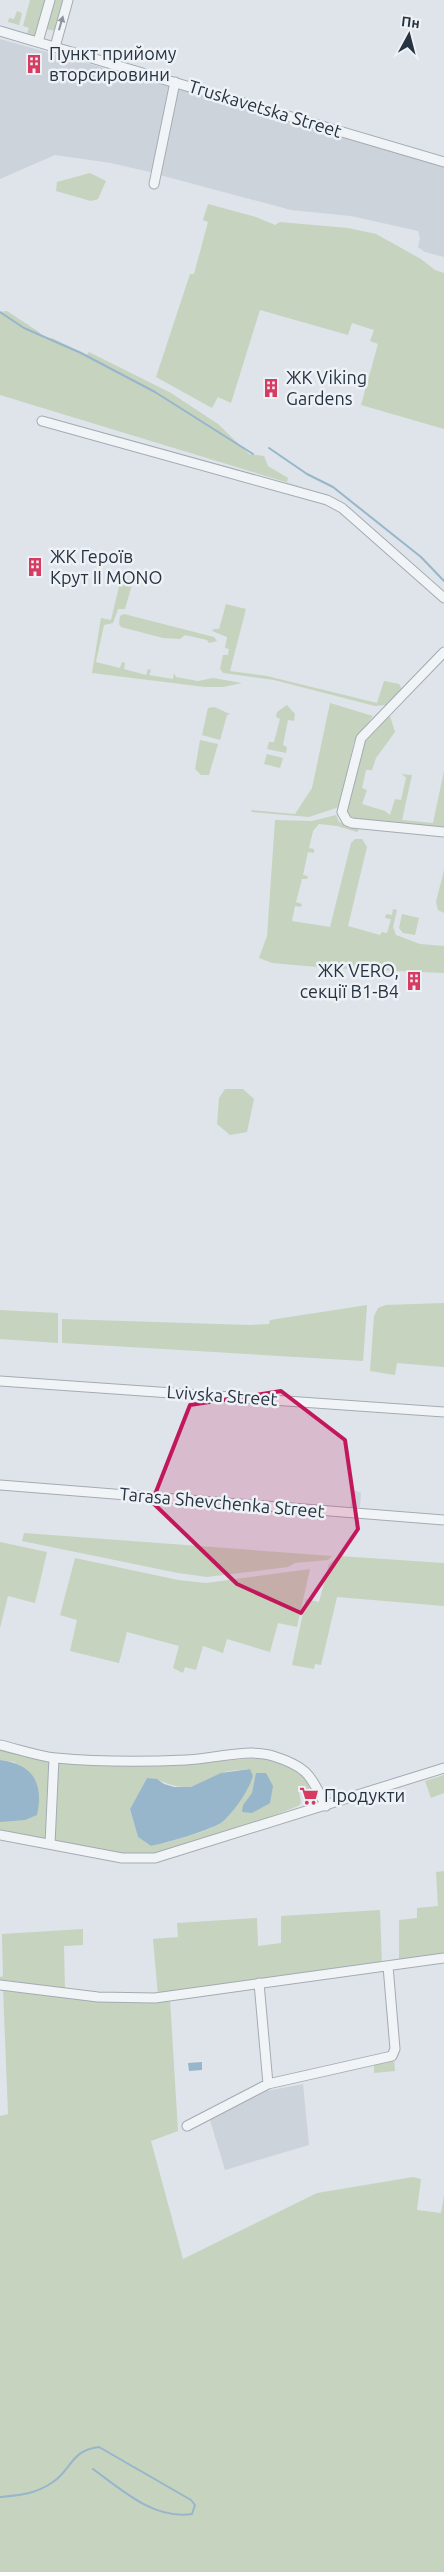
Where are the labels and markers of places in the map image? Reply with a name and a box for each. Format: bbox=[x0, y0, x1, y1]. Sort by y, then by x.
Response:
place label: Пункт прийому вторсировини bbox=[49, 43, 177, 84]
building icon: Пункт прийому вторсировини bbox=[23, 53, 45, 75]
place label: ЖК Viking Gardens bbox=[286, 367, 367, 408]
building icon: ЖК Viking Gardens bbox=[260, 377, 282, 399]
place label: ЖК Героїв Крут ІІ MONO bbox=[50, 546, 162, 587]
building icon: ЖК Героїв Крут ІІ MONO bbox=[24, 556, 46, 578]
place label: ЖК VERO, секції В1-В4 bbox=[300, 960, 399, 1001]
building icon: ЖК VERO, секції В1-В4 bbox=[403, 970, 425, 992]
supermarket icon: Продукти bbox=[298, 1785, 320, 1807]
place label: Продукти bbox=[324, 1785, 405, 1805]

